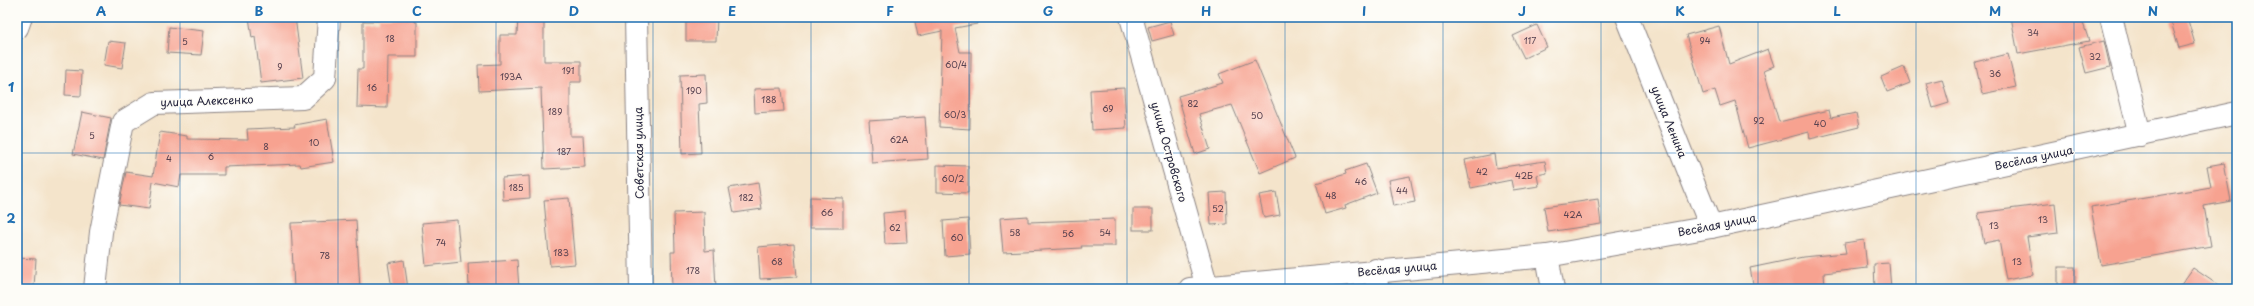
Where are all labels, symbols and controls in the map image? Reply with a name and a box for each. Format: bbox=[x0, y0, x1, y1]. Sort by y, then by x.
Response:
text: A bbox=[96, 1, 106, 20]
text: B bbox=[255, 1, 264, 20]
text: C bbox=[412, 1, 422, 20]
text: D bbox=[569, 1, 579, 20]
text: E bbox=[728, 1, 736, 20]
text: F bbox=[886, 1, 894, 20]
text: G bbox=[1043, 1, 1053, 20]
text: H bbox=[1201, 1, 1211, 20]
text: I bbox=[1362, 1, 1366, 20]
text: J bbox=[1518, 1, 1526, 20]
text: K bbox=[1675, 1, 1685, 20]
text: L bbox=[1833, 1, 1841, 20]
text: M bbox=[1989, 1, 2001, 20]
text: N bbox=[2148, 1, 2158, 20]
house number: 34 bbox=[2027, 25, 2039, 39]
house number: 18 bbox=[385, 31, 395, 45]
house number: 117 bbox=[1524, 33, 1536, 47]
house number: 94 bbox=[1699, 33, 1711, 47]
house number: 5 bbox=[182, 34, 188, 48]
house number: 32 bbox=[2089, 49, 2101, 63]
house number: 60/4 bbox=[945, 57, 967, 71]
house number: 9 bbox=[277, 59, 283, 73]
house number: 191 bbox=[562, 63, 574, 77]
house number: 36 bbox=[1989, 66, 2001, 80]
house number: 193А bbox=[500, 69, 522, 83]
text: 1 bbox=[8, 77, 14, 96]
house number: 16 bbox=[367, 80, 377, 94]
house number: 190 bbox=[686, 83, 702, 97]
street label: улица Ленина bbox=[1647, 83, 1692, 160]
street label: улица Алексенко bbox=[160, 90, 254, 111]
house number: 188 bbox=[761, 92, 777, 106]
house number: 82 bbox=[1187, 96, 1199, 110]
street label: улица Островского bbox=[1147, 100, 1192, 204]
house number: 69 bbox=[1102, 101, 1114, 115]
house number: 189 bbox=[548, 104, 562, 118]
street label: Советская улица bbox=[629, 107, 648, 199]
house number: 60/3 bbox=[944, 107, 966, 121]
house number: 50 bbox=[1251, 108, 1264, 122]
house number: 92 bbox=[1753, 113, 1765, 127]
house number: 40 bbox=[1814, 116, 1827, 130]
house number: 5 bbox=[89, 128, 95, 142]
house number: 62А bbox=[890, 132, 908, 146]
house number: 10 bbox=[309, 135, 320, 149]
house number: 8 bbox=[263, 139, 269, 153]
street label: Весёлая улица bbox=[1993, 141, 2075, 174]
house number: 187 bbox=[557, 144, 571, 158]
house number: 6 bbox=[208, 149, 214, 163]
house number: 4 bbox=[166, 151, 172, 165]
house number: 42 bbox=[1476, 164, 1488, 178]
house number: 42Б bbox=[1515, 168, 1533, 182]
house number: 60/2 bbox=[942, 171, 964, 185]
house number: 46 bbox=[1355, 174, 1367, 188]
house number: 185 bbox=[508, 180, 524, 194]
house number: 44 bbox=[1396, 183, 1408, 197]
house number: 48 bbox=[1325, 188, 1337, 202]
house number: 182 bbox=[738, 190, 754, 204]
house number: 52 bbox=[1212, 201, 1224, 215]
house number: 66 bbox=[821, 205, 833, 219]
house number: 42А bbox=[1564, 207, 1583, 221]
text: 2 bbox=[6, 208, 16, 227]
street label: Весёлая улица bbox=[1676, 209, 1758, 240]
house number: 13 bbox=[2038, 212, 2048, 226]
house number: 13 bbox=[1989, 218, 1999, 232]
house number: 62 bbox=[889, 220, 901, 234]
house number: 58 bbox=[1009, 225, 1021, 239]
house number: 54 bbox=[1099, 225, 1111, 239]
house number: 56 bbox=[1062, 226, 1074, 240]
house number: 60 bbox=[951, 230, 964, 244]
house number: 74 bbox=[436, 235, 446, 249]
house number: 183 bbox=[553, 245, 569, 259]
house number: 78 bbox=[320, 248, 330, 262]
house number: 68 bbox=[771, 254, 783, 268]
house number: 13 bbox=[2012, 254, 2022, 268]
street label: Весёлая улица bbox=[1357, 257, 1437, 280]
house number: 178 bbox=[686, 263, 700, 277]

